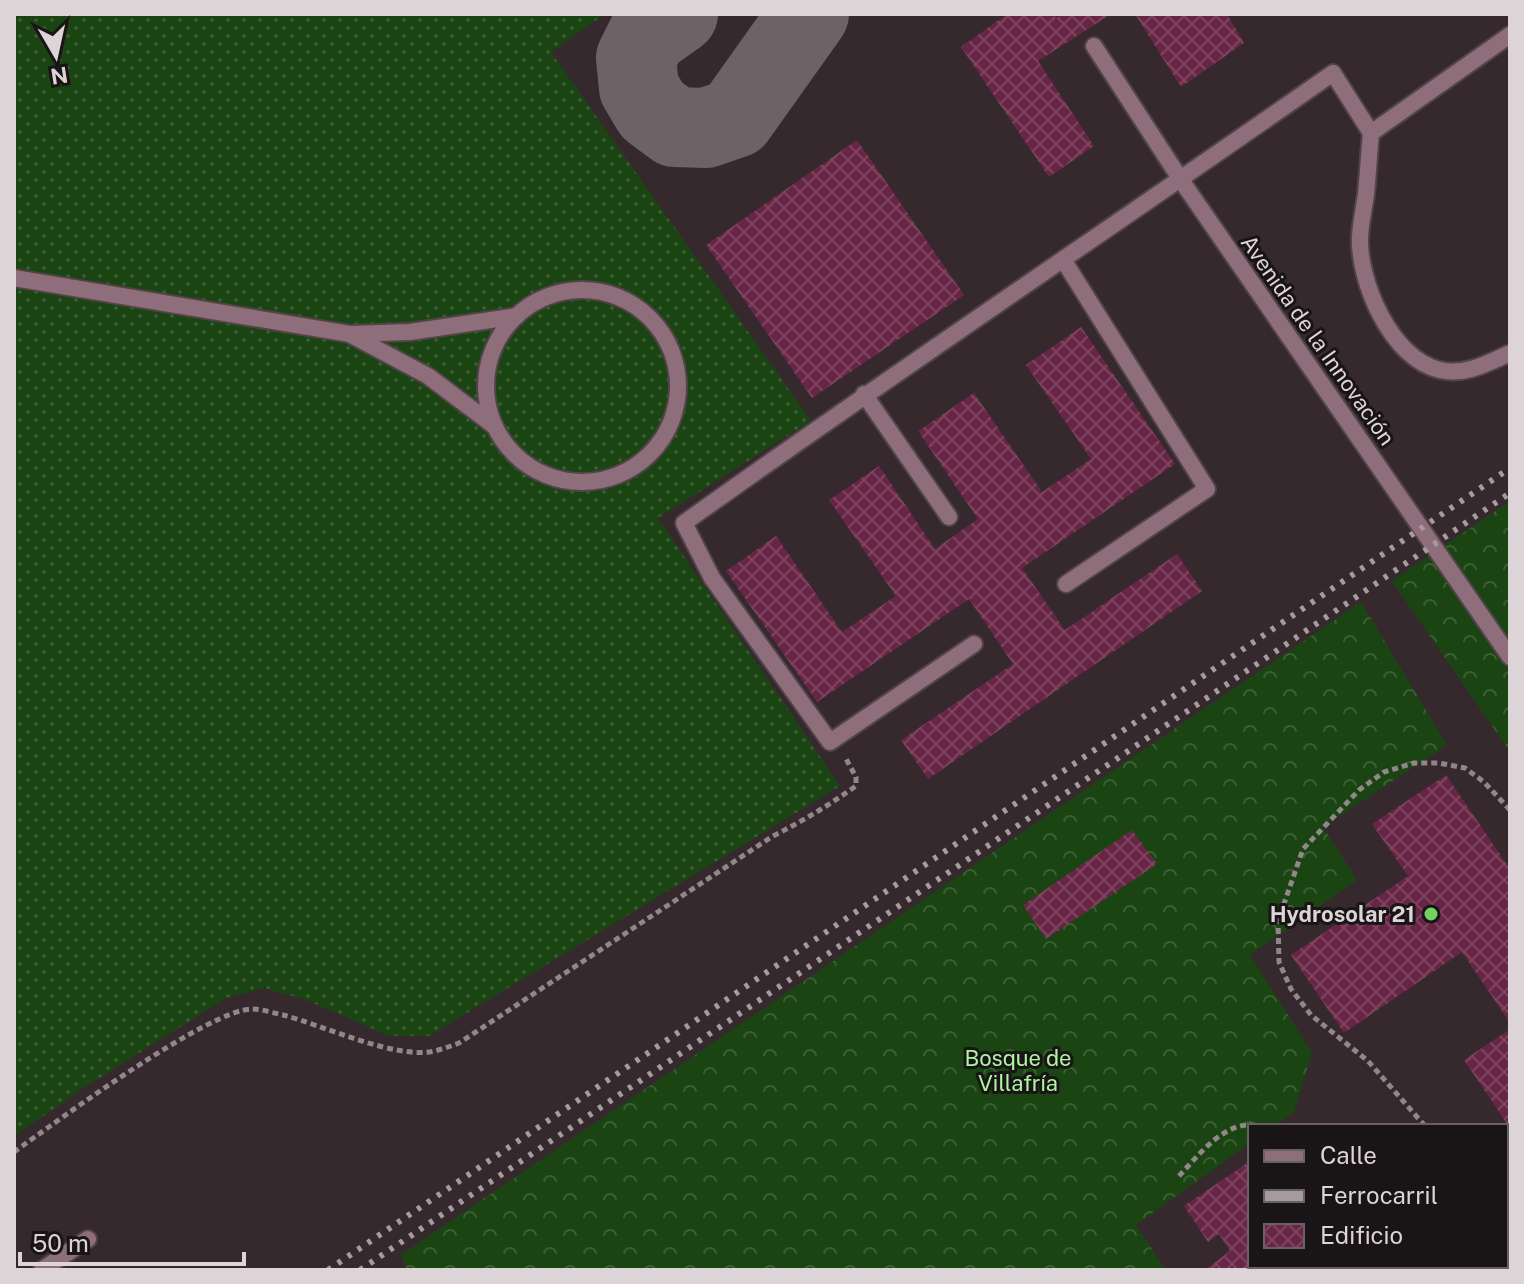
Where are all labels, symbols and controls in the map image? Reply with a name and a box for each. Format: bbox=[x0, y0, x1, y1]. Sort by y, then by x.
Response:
north arrow bbox=[16, 16, 96, 96]
text: N bbox=[49, 62, 70, 90]
street label: Avenida de la Innovación bbox=[1236, 230, 1400, 450]
place label: Hydrosolar 21 bbox=[1270, 901, 1415, 927]
marker: Hydrosolar 21 bbox=[1422, 905, 1440, 923]
park label: Bosque de Villafría bbox=[964, 1045, 1072, 1096]
legend bbox=[1248, 1124, 1508, 1268]
text: Calle bbox=[1320, 1141, 1377, 1169]
text: Ferrocarril bbox=[1320, 1181, 1438, 1209]
scale bar bbox=[20, 1216, 244, 1266]
text: Edificio bbox=[1320, 1221, 1403, 1249]
text: 50 m bbox=[32, 1229, 89, 1257]

